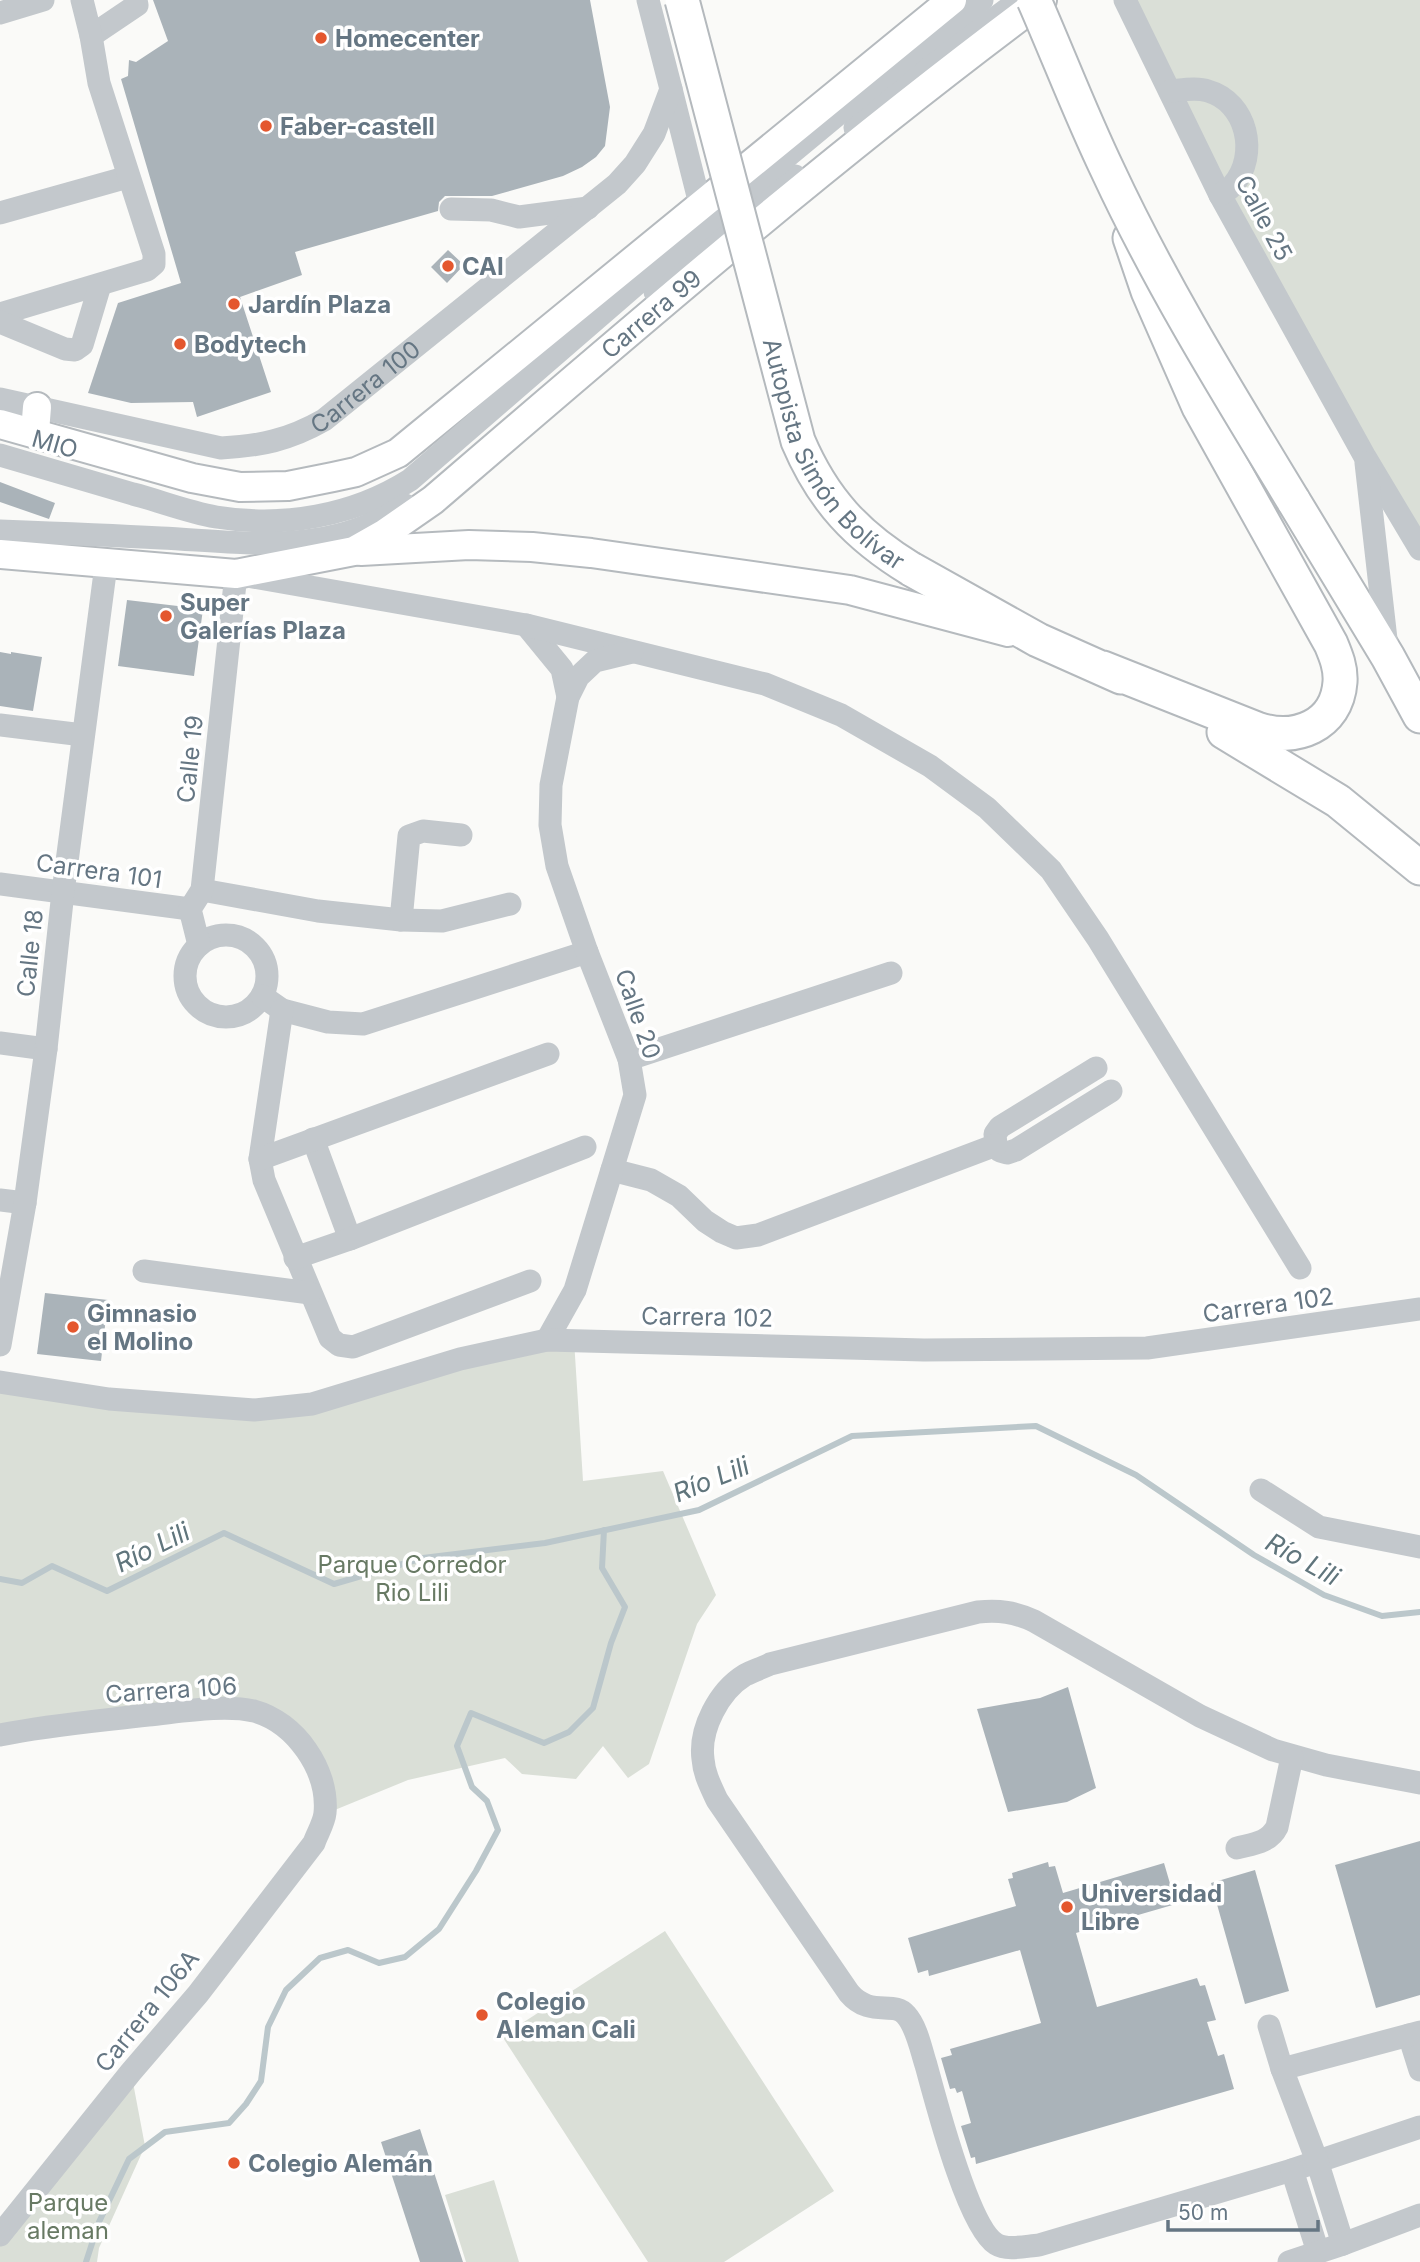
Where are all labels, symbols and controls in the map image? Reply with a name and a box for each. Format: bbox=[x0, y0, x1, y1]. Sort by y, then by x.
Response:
place label: Homecenter bbox=[335, 24, 480, 53]
marker: Homecenter bbox=[313, 30, 329, 46]
place label: Faber-castell bbox=[280, 112, 435, 141]
marker: Faber-castell bbox=[258, 118, 274, 134]
street label: Calle 25 bbox=[1229, 170, 1299, 266]
place label: CAI bbox=[462, 252, 504, 281]
marker: CAI bbox=[440, 258, 456, 274]
street label: Carrera 99 bbox=[595, 263, 707, 364]
place label: Jardín Plaza bbox=[248, 290, 391, 319]
marker: Jardín Plaza bbox=[226, 296, 242, 312]
place label: Bodytech bbox=[194, 330, 307, 359]
street label: Carrera 100 bbox=[305, 334, 426, 439]
street label: Autopista Simón Bolívar bbox=[757, 335, 910, 576]
marker: Bodytech bbox=[172, 336, 188, 352]
street label: MIO bbox=[29, 424, 81, 464]
place label: Super Galerías Plaza bbox=[180, 588, 346, 645]
marker: Super Galerías Plaza bbox=[158, 608, 174, 624]
street label: Calle 19 bbox=[171, 714, 209, 804]
street label: Carrera 101 bbox=[34, 848, 164, 894]
street label: Calle 18 bbox=[11, 908, 49, 998]
street label: Calle 20 bbox=[609, 965, 667, 1063]
street label: Carrera 102 bbox=[1201, 1281, 1335, 1329]
place label: Gimnasio el Molino bbox=[87, 1299, 197, 1356]
street label: Carrera 102 bbox=[641, 1301, 773, 1333]
marker: Gimnasio el Molino bbox=[65, 1319, 81, 1335]
water label: Río Lili bbox=[668, 1449, 754, 1508]
water label: Río Lili bbox=[109, 1515, 195, 1578]
water label: Río Lili bbox=[1261, 1526, 1346, 1592]
park label: Parque Corredor Rio Lili bbox=[317, 1550, 507, 1607]
street label: Carrera 106 bbox=[104, 1671, 238, 1709]
place label: Universidad Libre bbox=[1081, 1879, 1222, 1936]
marker: Universidad Libre bbox=[1059, 1899, 1075, 1915]
street label: Carrera 106A bbox=[89, 1944, 205, 2078]
place label: Colegio Aleman Cali bbox=[496, 1987, 636, 2044]
marker: Colegio Aleman Cali bbox=[474, 2007, 490, 2023]
place label: Colegio Alemán bbox=[248, 2149, 433, 2178]
marker: Colegio Alemán bbox=[226, 2155, 242, 2171]
park label: Parque aleman bbox=[27, 2188, 109, 2245]
scale bar bbox=[1168, 2188, 1318, 2232]
text: 50 m bbox=[1178, 2200, 1228, 2225]

